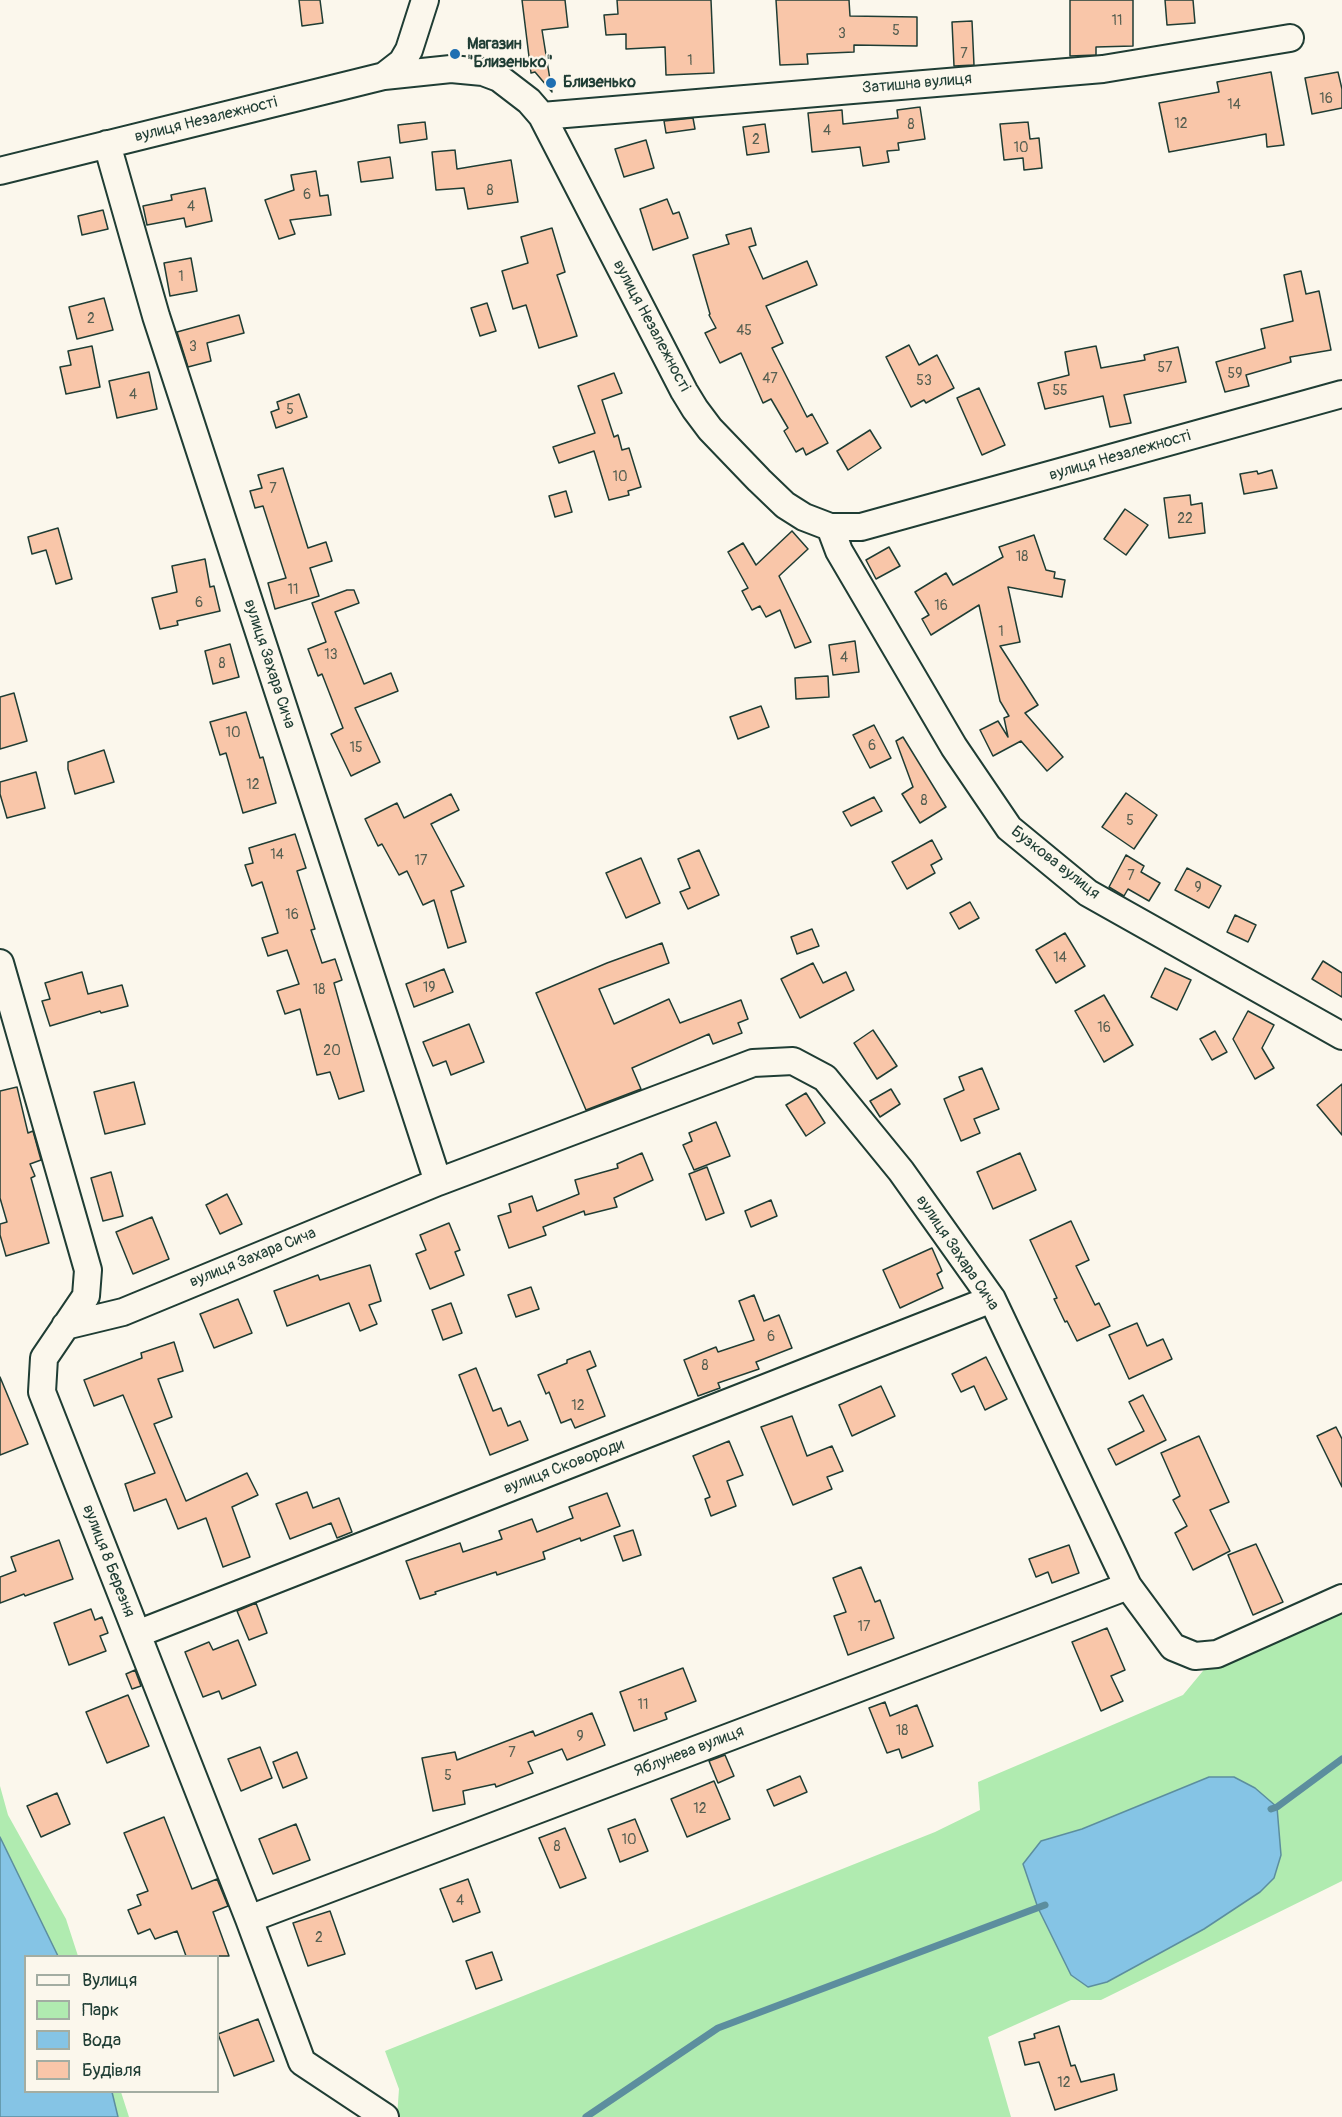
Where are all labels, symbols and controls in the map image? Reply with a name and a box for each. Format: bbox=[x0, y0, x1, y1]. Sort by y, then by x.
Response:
house number: 11 bbox=[1112, 13, 1122, 29]
house number: 5 bbox=[892, 23, 900, 39]
house number: 3 bbox=[838, 26, 846, 42]
place label: Магазин "Близенько" bbox=[467, 35, 553, 73]
house number: 7 bbox=[960, 46, 968, 62]
marker: Магазин "Близенько" bbox=[448, 47, 462, 61]
house number: 1 bbox=[687, 53, 693, 69]
street label: Затишна вулиця bbox=[861, 70, 973, 98]
place label: Близенько bbox=[563, 73, 636, 93]
marker: Близенько bbox=[544, 76, 558, 90]
house number: 16 bbox=[1319, 91, 1333, 107]
street label: вулиця Незалежності bbox=[133, 93, 279, 147]
house number: 14 bbox=[1227, 97, 1241, 113]
house number: 12 bbox=[1174, 116, 1188, 132]
house number: 8 bbox=[907, 117, 915, 133]
house number: 4 bbox=[823, 123, 831, 139]
house number: 2 bbox=[752, 132, 760, 148]
house number: 10 bbox=[1013, 140, 1029, 156]
house number: 8 bbox=[486, 183, 494, 199]
house number: 6 bbox=[303, 187, 311, 203]
house number: 4 bbox=[187, 199, 195, 215]
street label: вулиця Незалежності bbox=[608, 257, 694, 395]
house number: 1 bbox=[178, 269, 184, 285]
house number: 2 bbox=[87, 311, 95, 327]
house number: 45 bbox=[736, 323, 752, 339]
house number: 3 bbox=[189, 339, 197, 355]
house number: 57 bbox=[1158, 360, 1172, 376]
house number: 59 bbox=[1228, 366, 1242, 382]
house number: 47 bbox=[762, 371, 778, 387]
house number: 53 bbox=[916, 373, 932, 389]
house number: 55 bbox=[1052, 383, 1068, 399]
house number: 4 bbox=[129, 387, 137, 403]
house number: 5 bbox=[286, 402, 294, 418]
street label: вулиця Незалежності bbox=[1047, 427, 1193, 485]
house number: 10 bbox=[612, 469, 628, 485]
house number: 7 bbox=[269, 481, 277, 497]
house number: 22 bbox=[1177, 511, 1193, 527]
house number: 18 bbox=[1016, 549, 1028, 565]
house number: 11 bbox=[288, 582, 298, 598]
house number: 6 bbox=[195, 595, 203, 611]
street label: вулиця Захара Сича bbox=[239, 597, 299, 731]
house number: 16 bbox=[934, 598, 948, 614]
house number: 1 bbox=[998, 624, 1004, 640]
house number: 13 bbox=[324, 647, 338, 663]
house number: 4 bbox=[840, 650, 848, 666]
house number: 8 bbox=[218, 656, 226, 672]
house number: 10 bbox=[225, 725, 241, 741]
house number: 6 bbox=[868, 738, 876, 754]
house number: 15 bbox=[349, 740, 363, 756]
house number: 12 bbox=[246, 777, 260, 793]
house number: 8 bbox=[920, 793, 928, 809]
house number: 5 bbox=[1126, 813, 1134, 829]
street label: Бузкова вулиця bbox=[1007, 822, 1103, 904]
house number: 14 bbox=[270, 847, 284, 863]
house number: 17 bbox=[415, 853, 427, 869]
house number: 7 bbox=[1127, 868, 1135, 884]
house number: 9 bbox=[1194, 880, 1202, 896]
house number: 16 bbox=[285, 907, 299, 923]
house number: 14 bbox=[1053, 950, 1067, 966]
house number: 19 bbox=[423, 980, 435, 996]
house number: 18 bbox=[313, 982, 325, 998]
house number: 16 bbox=[1097, 1020, 1111, 1036]
house number: 20 bbox=[323, 1043, 341, 1059]
street label: вулиця Захара Сича bbox=[911, 1192, 1003, 1314]
street label: вулиця Захара Сича bbox=[187, 1224, 319, 1292]
house number: 6 bbox=[767, 1329, 775, 1345]
house number: 8 bbox=[701, 1358, 709, 1374]
house number: 12 bbox=[571, 1398, 585, 1414]
street label: вулиця Сковороди bbox=[501, 1435, 627, 1499]
street label: вулиця 8 Березня bbox=[78, 1502, 138, 1620]
house number: 17 bbox=[858, 1619, 870, 1635]
house number: 11 bbox=[638, 1697, 648, 1713]
street label: Яблунева вулиця bbox=[631, 1722, 747, 1782]
house number: 18 bbox=[896, 1723, 908, 1739]
house number: 9 bbox=[576, 1729, 584, 1745]
house number: 7 bbox=[508, 1745, 516, 1761]
house number: 5 bbox=[444, 1768, 452, 1784]
house number: 12 bbox=[693, 1801, 707, 1817]
house number: 10 bbox=[621, 1832, 637, 1848]
house number: 8 bbox=[553, 1839, 561, 1855]
house number: 4 bbox=[456, 1893, 464, 1909]
house number: 2 bbox=[315, 1930, 323, 1946]
legend bbox=[24, 1955, 219, 2093]
text: Вулиця bbox=[82, 1969, 137, 1992]
text: Парк bbox=[82, 1999, 119, 2022]
text: Вода bbox=[82, 2029, 121, 2052]
text: Будівля bbox=[82, 2059, 141, 2082]
house number: 12 bbox=[1057, 2075, 1071, 2091]

